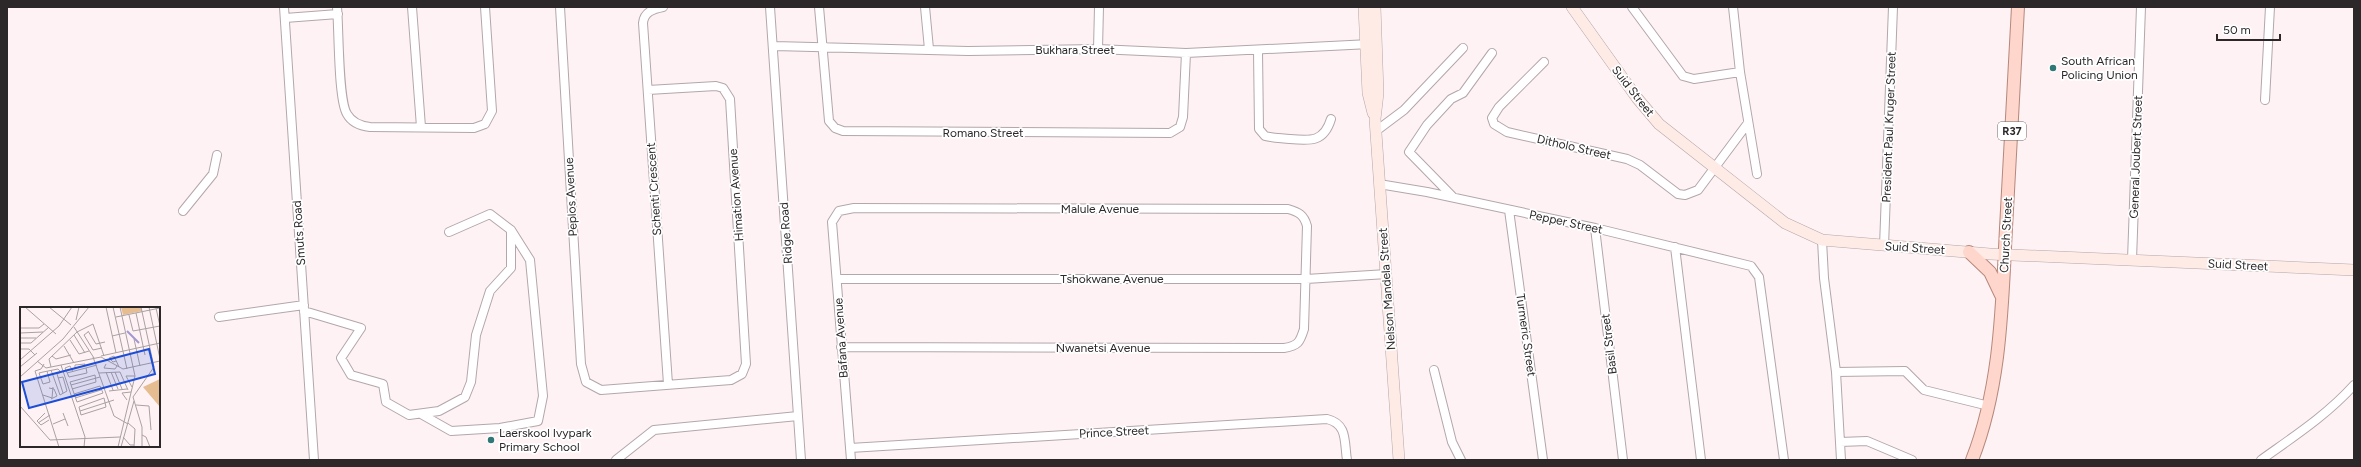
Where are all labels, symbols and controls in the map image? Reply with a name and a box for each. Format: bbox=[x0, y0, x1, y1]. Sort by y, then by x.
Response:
scale bar bbox=[2217, 16, 2280, 42]
text: 50 m bbox=[2223, 23, 2251, 37]
street label: Bukhara Street bbox=[1035, 43, 1115, 57]
street label: President Paul Kruger Street bbox=[1879, 51, 1899, 203]
place label: South African Policing Union bbox=[2061, 54, 2138, 82]
street label: Suid Street bbox=[1609, 63, 1657, 119]
marker: South African Policing Union bbox=[2048, 63, 2058, 73]
street label: General Joubert Street bbox=[2127, 95, 2145, 219]
road number: R37 bbox=[1998, 122, 2026, 140]
street label: Romano Street bbox=[942, 126, 1024, 140]
street label: Ditholo Street bbox=[1536, 132, 1613, 162]
street label: Schenti Crescent bbox=[644, 142, 664, 236]
street label: Himation Avenue bbox=[726, 148, 746, 242]
street label: Peplos Avenue bbox=[562, 157, 580, 237]
street label: Church Street bbox=[1997, 196, 2015, 273]
street label: Smuts Road bbox=[290, 200, 308, 266]
street label: Ridge Road bbox=[777, 202, 795, 264]
street label: Malule Avenue bbox=[1061, 202, 1140, 216]
street label: Pepper Street bbox=[1528, 207, 1604, 237]
street label: Nelson Mandela Street bbox=[1376, 227, 1398, 351]
street label: Suid Street bbox=[1884, 239, 1946, 257]
street label: Suid Street bbox=[2207, 256, 2269, 274]
street label: Tshokwane Avenue bbox=[1060, 272, 1164, 286]
street label: Turmeric Street bbox=[1513, 293, 1539, 378]
street label: Bafana Avenue bbox=[831, 297, 851, 379]
inset map bbox=[20, 307, 160, 447]
street label: Basil Street bbox=[1598, 312, 1620, 375]
street label: Nwanetsi Avenue bbox=[1056, 341, 1151, 355]
street label: Prince Street bbox=[1079, 423, 1150, 441]
place label: Laerskool Ivypark Primary School bbox=[499, 426, 592, 454]
marker: Laerskool Ivypark Primary School bbox=[486, 435, 496, 445]

